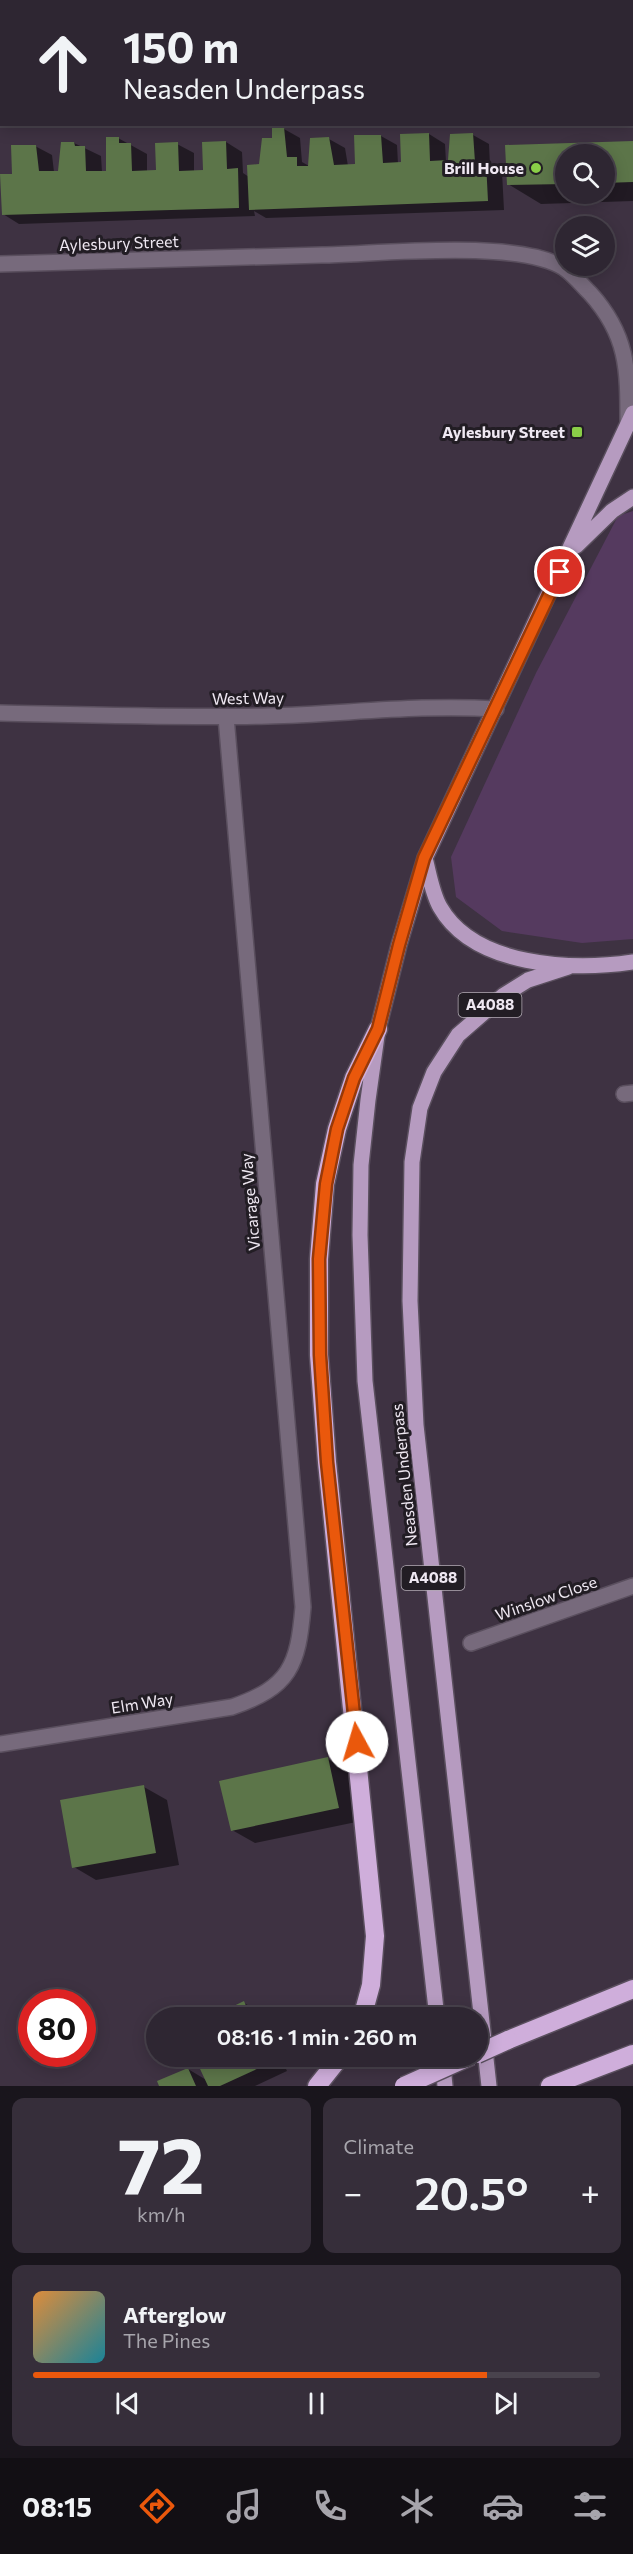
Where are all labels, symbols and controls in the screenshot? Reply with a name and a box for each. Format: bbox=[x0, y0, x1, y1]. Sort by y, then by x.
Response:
text: 150 m bbox=[123, 20, 239, 72]
icon: ahead bbox=[24, 24, 102, 102]
text: Neasden Underpass bbox=[123, 72, 365, 105]
map controls bbox=[555, 144, 615, 276]
button: search bbox=[555, 144, 615, 204]
place label: Brill House bbox=[444, 158, 524, 177]
marker: Brill House bbox=[529, 161, 543, 175]
button: layers bbox=[555, 216, 615, 276]
street label: Aylesbury Street bbox=[59, 231, 180, 254]
place label: Aylesbury Street bbox=[442, 422, 565, 441]
marker: Aylesbury Street bbox=[570, 425, 584, 439]
pin bbox=[534, 546, 585, 597]
icon: arrive bbox=[543, 555, 576, 588]
street label: West Way bbox=[212, 687, 284, 708]
road number: A4088 bbox=[458, 993, 522, 1017]
street label: Vicarage Way bbox=[236, 1152, 263, 1252]
street label: Neasden Underpass bbox=[387, 1403, 420, 1547]
road number: A4088 bbox=[402, 1566, 464, 1590]
street label: Winslow Close bbox=[493, 1571, 599, 1624]
street label: Elm Way bbox=[110, 1688, 174, 1717]
position arrow bbox=[325, 1710, 389, 1774]
speed limit sign: 80 bbox=[18, 1989, 96, 2067]
text: 08:16 · 1 min · 260 m bbox=[217, 2023, 417, 2050]
text: 72 bbox=[118, 2115, 205, 2210]
text: Climate bbox=[344, 2134, 414, 2158]
text: 20.5° bbox=[414, 2164, 528, 2219]
text: − bbox=[344, 2171, 362, 2212]
text: + bbox=[581, 2171, 600, 2212]
text: km/h bbox=[137, 2202, 186, 2226]
text: Afterglow bbox=[123, 2301, 226, 2328]
text: The Pines bbox=[123, 2328, 210, 2352]
icon: previous bbox=[111, 2387, 144, 2420]
icon: pause bbox=[300, 2387, 333, 2420]
icon: next bbox=[489, 2387, 522, 2420]
icon: directions bbox=[136, 2485, 178, 2527]
icon: music bbox=[223, 2485, 265, 2527]
icon: phone bbox=[309, 2485, 351, 2527]
icon: climate bbox=[396, 2485, 438, 2527]
icon: car bbox=[482, 2485, 524, 2527]
icon: filters bbox=[569, 2485, 611, 2527]
text: 08:15 bbox=[22, 2490, 92, 2523]

